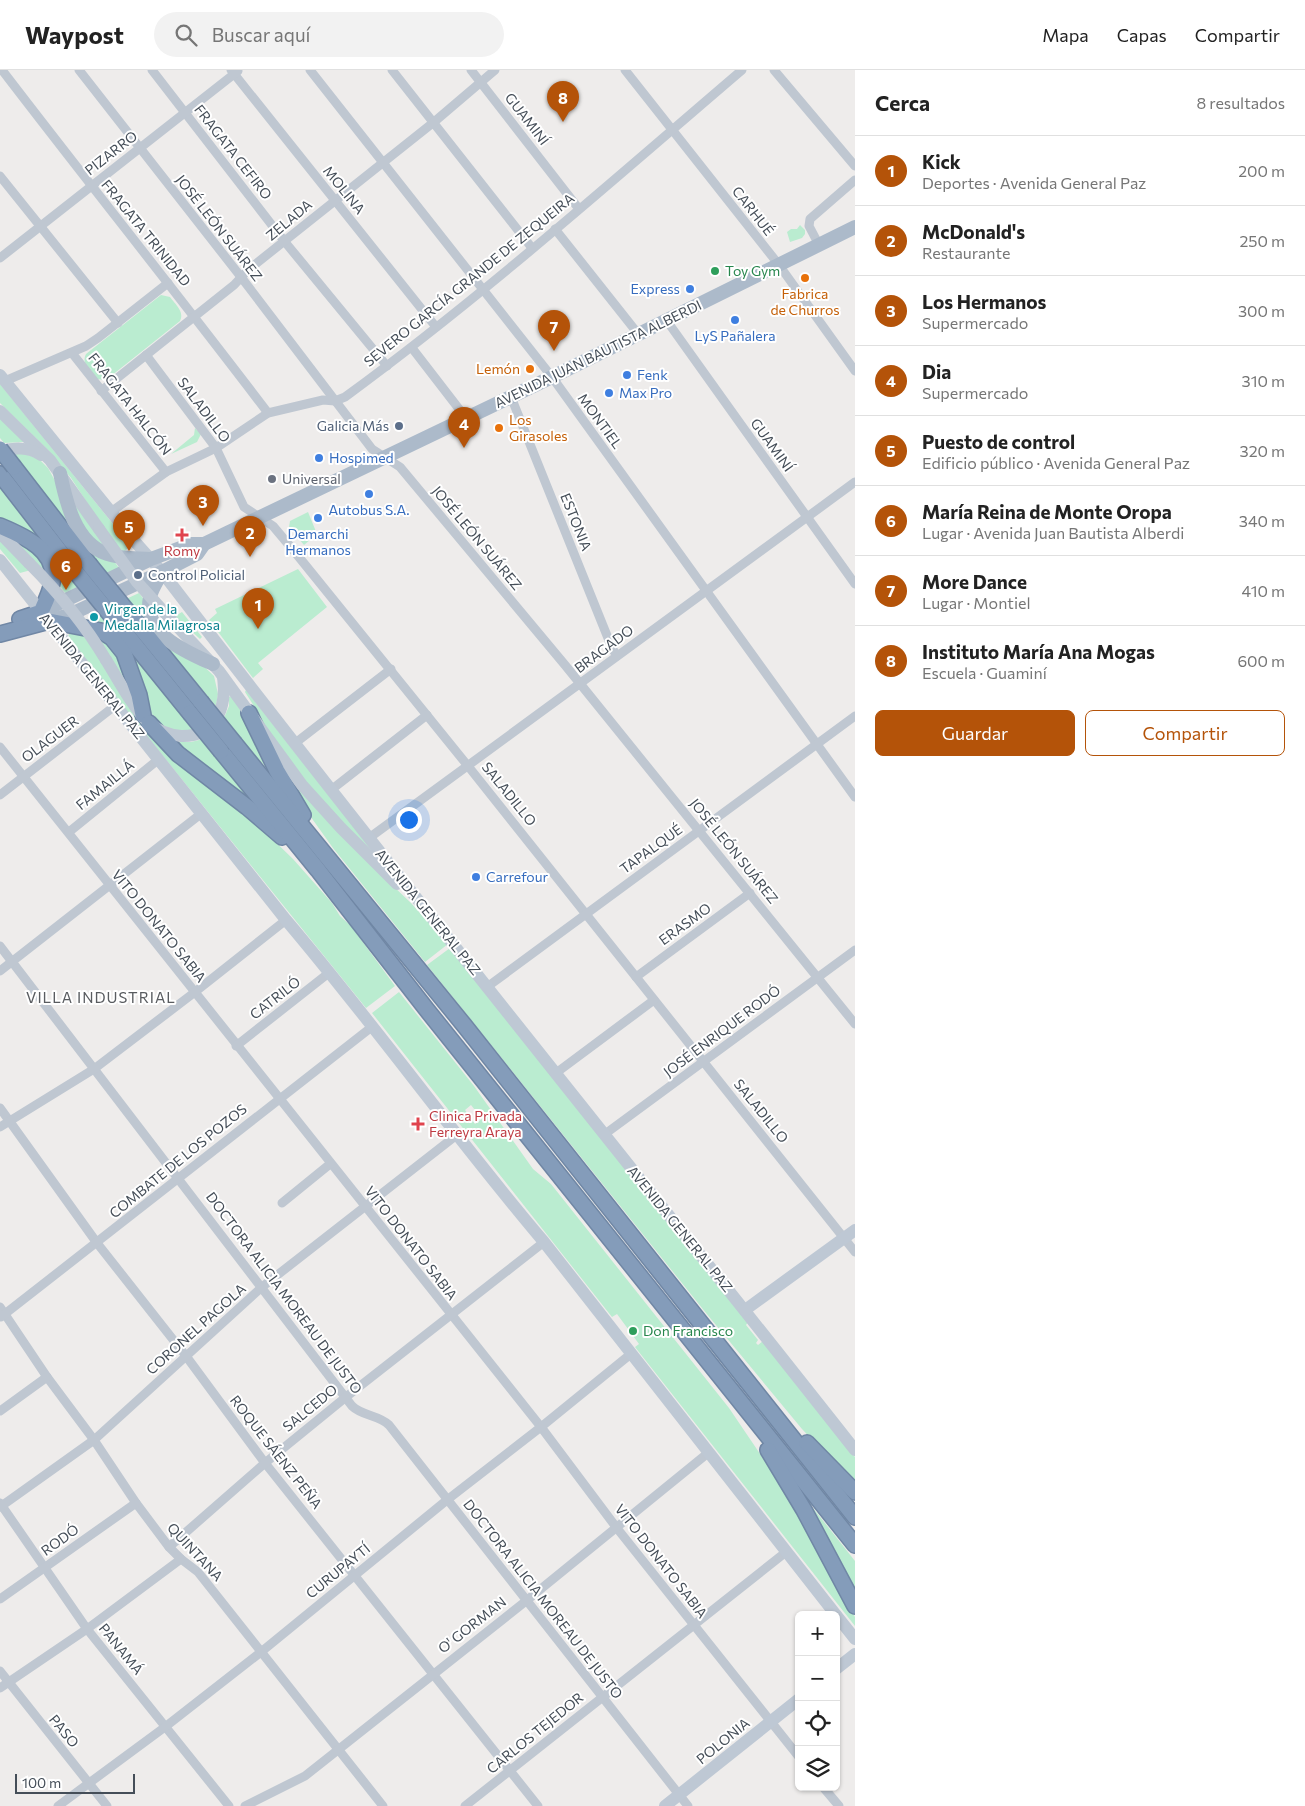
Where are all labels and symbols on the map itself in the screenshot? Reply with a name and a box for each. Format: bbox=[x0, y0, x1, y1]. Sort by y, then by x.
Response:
pin: 8 bbox=[547, 81, 579, 122]
street label: GUAMINÍ bbox=[502, 89, 554, 149]
street label: FRAGATA CEFIRO bbox=[191, 101, 276, 203]
street label: PIZARRO bbox=[81, 127, 140, 178]
street label: MOLINA bbox=[320, 162, 369, 217]
street label: JOSÉ LEÓN SUÁREZ bbox=[173, 171, 266, 284]
street label: FRAGATA TRINIDAD bbox=[98, 176, 195, 289]
street label: CARHUÉ bbox=[729, 183, 778, 239]
street label: SEVERO GARCÍA GRANDE DE ZEQUEIRA bbox=[360, 189, 578, 370]
street label: ZELADA bbox=[262, 195, 315, 244]
place label: Toy Gym bbox=[725, 262, 780, 279]
marker: Toy Gym bbox=[709, 265, 721, 277]
marker: Fabrica de Churros bbox=[799, 272, 811, 284]
place label: Express bbox=[631, 280, 680, 297]
marker: Express bbox=[684, 283, 696, 295]
place label: Fabrica de Churros bbox=[770, 285, 840, 318]
street label: AVENIDA JUAN BAUTISTA ALBERDI bbox=[492, 296, 704, 411]
pin: 7 bbox=[538, 310, 570, 351]
marker: LyS Pañalera bbox=[729, 314, 741, 326]
place label: LyS Pañalera bbox=[695, 327, 775, 344]
street label: FRAGATA HALCÓN bbox=[85, 349, 176, 458]
place label: Lemón bbox=[476, 360, 520, 377]
marker: Lemón bbox=[524, 363, 536, 375]
place label: Fenk bbox=[637, 366, 668, 383]
marker: Fenk bbox=[621, 369, 633, 381]
street label: SALADILLO bbox=[174, 374, 234, 446]
place label: Max Pro bbox=[619, 384, 672, 401]
marker: Max Pro bbox=[603, 387, 615, 399]
street label: MONTIEL bbox=[575, 390, 626, 452]
pin: 4 bbox=[448, 407, 480, 448]
place label: Los Girasoles bbox=[509, 411, 568, 444]
street label: GUAMINÍ bbox=[747, 415, 798, 475]
place label: Galicia Más bbox=[317, 417, 389, 434]
marker: Galicia Más bbox=[393, 420, 405, 432]
marker: Los Girasoles bbox=[493, 422, 505, 434]
place label: Hospimed bbox=[329, 449, 394, 466]
marker: Hospimed bbox=[313, 452, 325, 464]
place label: Universal bbox=[282, 470, 341, 487]
marker: Universal bbox=[266, 473, 278, 485]
street label: JOSÉ LEÓN SUÁREZ bbox=[429, 482, 526, 593]
pin: 3 bbox=[187, 485, 219, 526]
marker: Autobus S.A. bbox=[363, 488, 375, 500]
street label: ESTONIA bbox=[557, 491, 596, 553]
place label: Autobus S.A. bbox=[329, 501, 409, 518]
pin: 5 bbox=[113, 510, 145, 551]
marker: Demarchi Hermanos bbox=[312, 512, 324, 524]
pin: 2 bbox=[234, 516, 266, 557]
place label: Demarchi Hermanos bbox=[285, 525, 351, 558]
marker: Romy bbox=[176, 529, 188, 541]
place label: Romy bbox=[164, 542, 200, 559]
pin: 6 bbox=[50, 549, 82, 590]
place label: Control Policial bbox=[148, 566, 245, 583]
marker: Control Policial bbox=[132, 569, 144, 581]
pin: 1 bbox=[242, 588, 274, 629]
place label: Virgen de la Medalla Milagrosa bbox=[104, 600, 220, 633]
street label: AVENIDA GENERAL PAZ bbox=[36, 609, 149, 742]
marker: Virgen de la Medalla Milagrosa bbox=[88, 611, 100, 623]
street label: BRAGADO bbox=[571, 621, 636, 676]
street label: OLAGUER bbox=[18, 712, 82, 766]
street label: FAMAILLÁ bbox=[72, 756, 137, 813]
street label: SALADILLO bbox=[479, 758, 540, 829]
street label: JOSÉ LEÓN SUÁREZ bbox=[687, 795, 782, 907]
your location bbox=[396, 807, 422, 833]
street label: TAPALQUÉ bbox=[616, 820, 685, 877]
street label: AVENIDA GENERAL PAZ bbox=[372, 845, 485, 978]
street label: VITO DONATO SABIA bbox=[109, 866, 210, 986]
place label: Carrefour bbox=[486, 868, 549, 885]
marker: Carrefour bbox=[470, 871, 482, 883]
street label: ERASMO bbox=[655, 899, 714, 948]
street label: CATRILÓ bbox=[246, 973, 303, 1023]
street label: JOSÉ ENRIQUE RODÓ bbox=[660, 981, 783, 1080]
district label: VILLA INDUSTRIAL bbox=[26, 988, 176, 1006]
street label: SALADILLO bbox=[731, 1075, 792, 1146]
street label: COMBATE DE LOS POZOS bbox=[106, 1100, 250, 1221]
place label: Clinica Privada Ferreyra Araya bbox=[429, 1107, 522, 1140]
marker: Clinica Privada Ferreyra Araya bbox=[411, 1117, 425, 1131]
street label: AVENIDA GENERAL PAZ bbox=[624, 1162, 737, 1295]
street label: VITO DONATO SABIA bbox=[362, 1182, 461, 1303]
street label: DOCTORA ALICIA MOREAU DE JUSTO bbox=[203, 1188, 366, 1397]
street label: CORONEL PAGOLA bbox=[142, 1279, 249, 1378]
place label: Don Francisco bbox=[643, 1322, 733, 1339]
marker: Don Francisco bbox=[627, 1325, 639, 1337]
street label: SALCEDO bbox=[279, 1380, 340, 1435]
street label: ROQUE SÁENZ PEÑA bbox=[227, 1392, 326, 1512]
street label: DOCTORA ALICIA MOREAU DE JUSTO bbox=[460, 1496, 627, 1702]
street label: VITO DONATO SABIA bbox=[612, 1500, 711, 1621]
street label: QUINTANA bbox=[164, 1519, 227, 1585]
street label: RODÓ bbox=[38, 1520, 82, 1559]
street label: CURUPAYTÍ bbox=[302, 1539, 374, 1602]
street label: O' GORMAN bbox=[434, 1593, 509, 1656]
street label: PANAMÁ bbox=[96, 1620, 147, 1678]
street label: CARLOS TEJEDOR bbox=[483, 1688, 586, 1777]
street label: PASO bbox=[46, 1711, 83, 1751]
street label: POLONIA bbox=[693, 1714, 753, 1767]
scale bar bbox=[15, 1771, 135, 1794]

